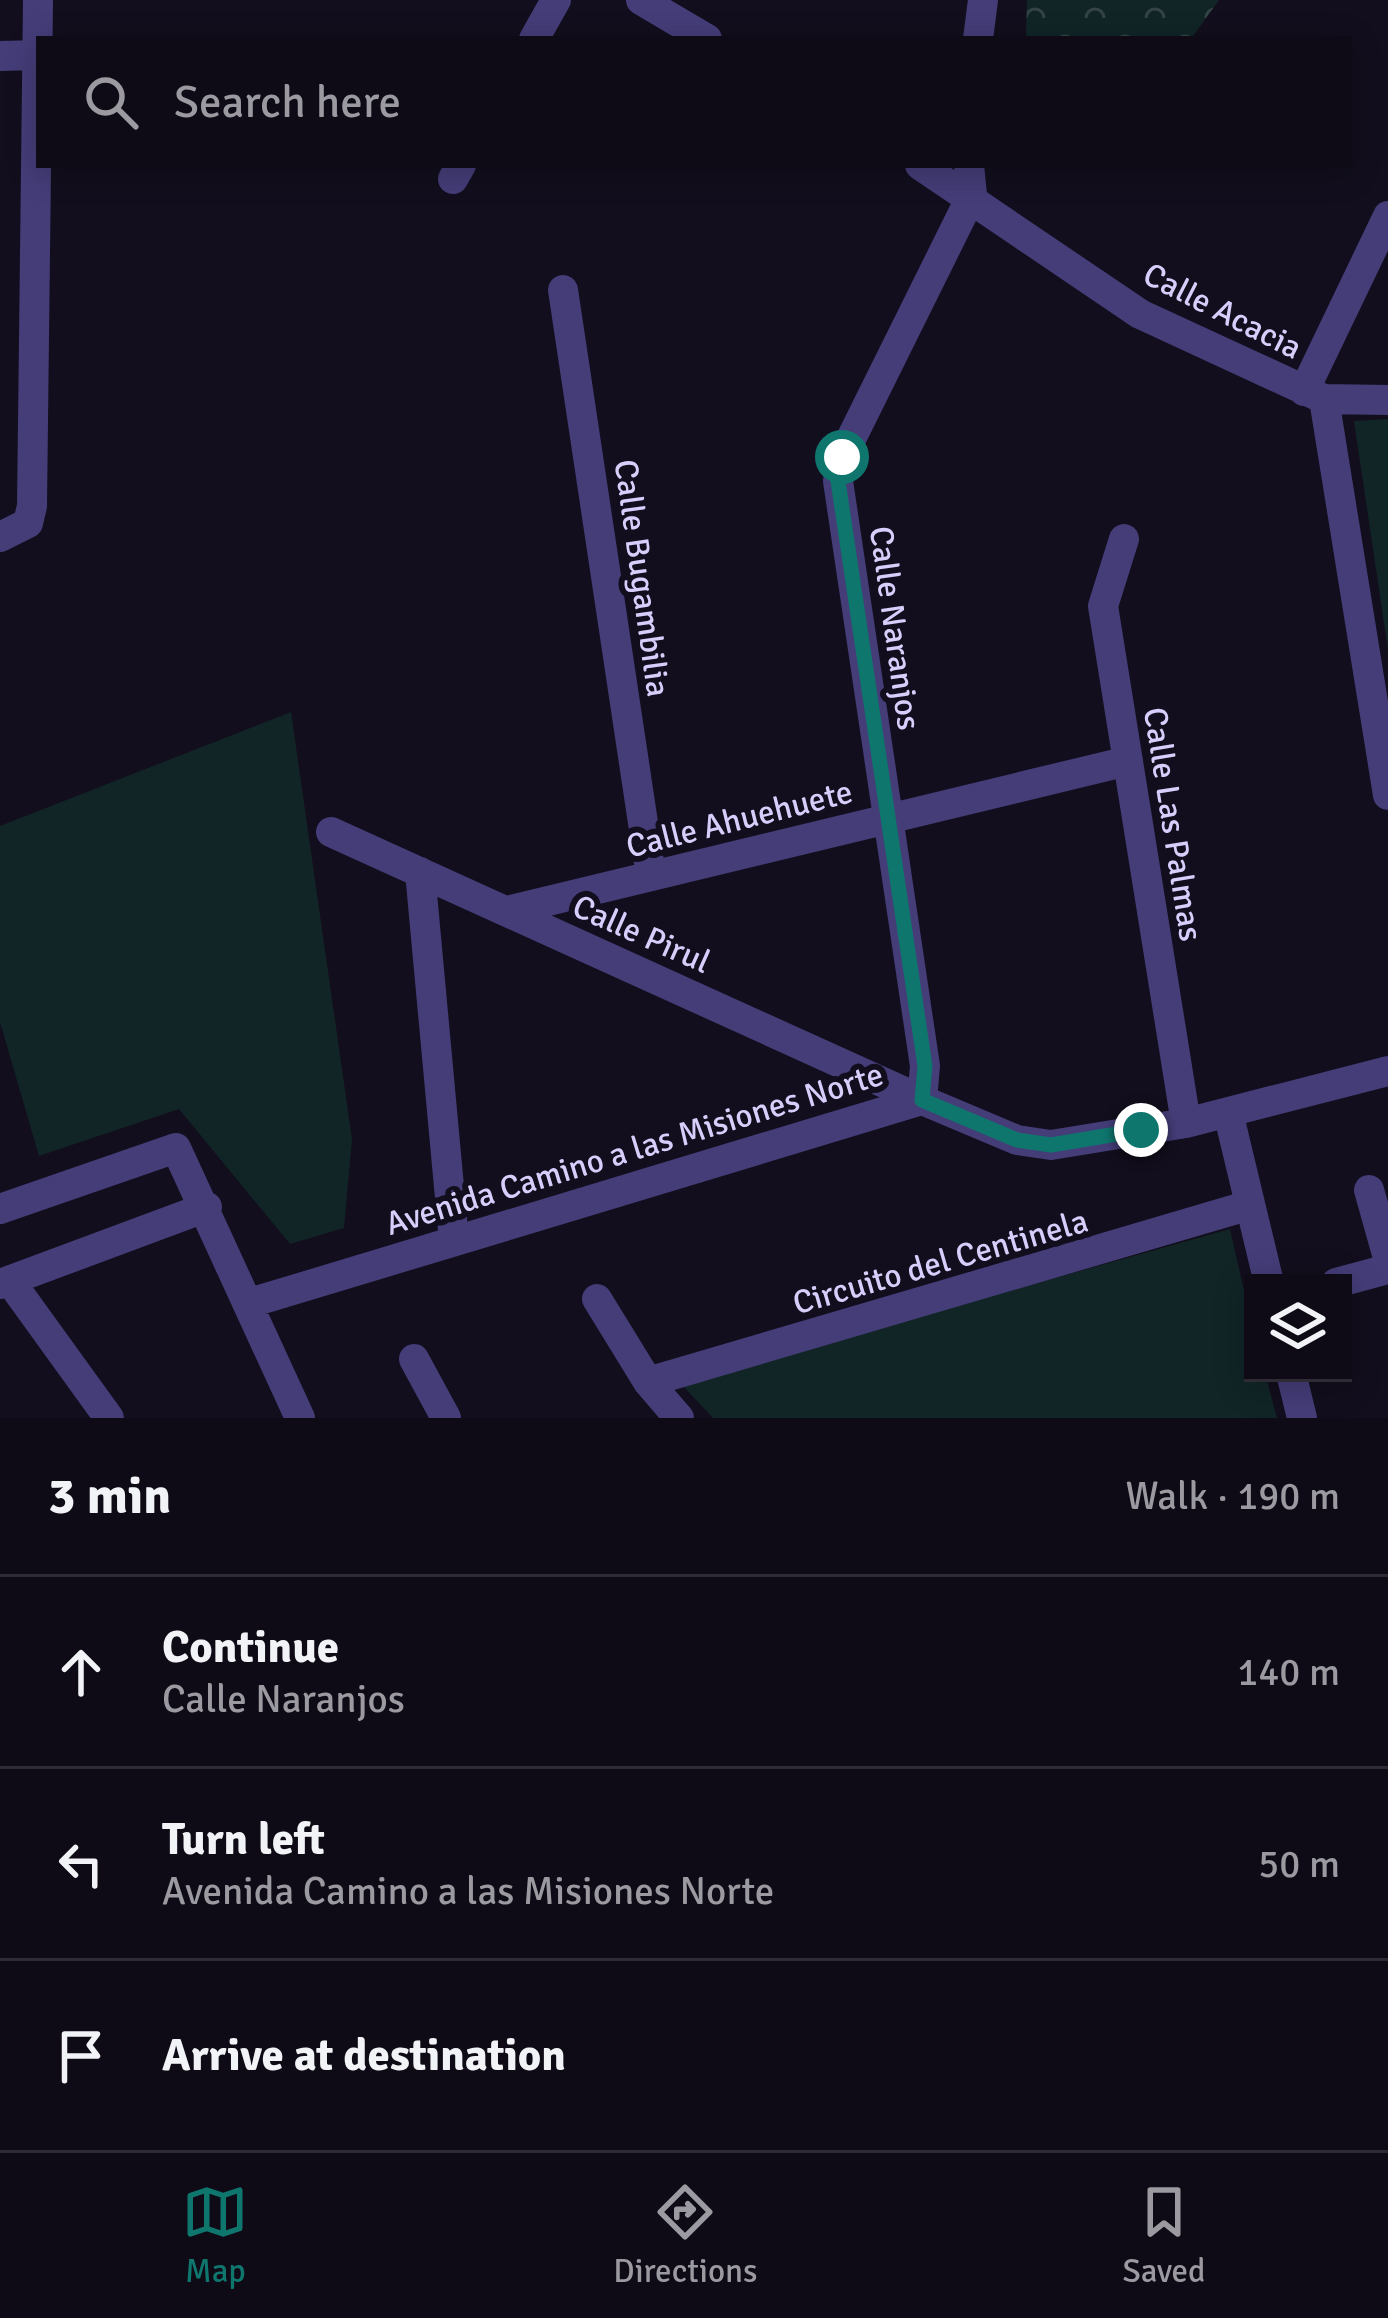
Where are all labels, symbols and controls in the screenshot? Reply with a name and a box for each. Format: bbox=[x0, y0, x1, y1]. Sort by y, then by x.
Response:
search box bbox=[36, 36, 1352, 168]
icon: search bbox=[78, 69, 144, 135]
text: Search here bbox=[174, 75, 401, 130]
street label: Calle Acacia bbox=[1136, 254, 1308, 369]
route start bbox=[815, 430, 869, 484]
street label: Calle Bugambilia bbox=[605, 457, 678, 699]
street label: Calle Naranjos bbox=[860, 524, 929, 733]
street label: Calle Las Palmas bbox=[1134, 704, 1211, 944]
street label: Calle Ahuehuete bbox=[622, 772, 857, 867]
street label: Calle Pirul bbox=[566, 886, 717, 983]
street label: Avenida Camino a las Misiones Norte bbox=[381, 1054, 888, 1245]
route end bbox=[1114, 1103, 1168, 1157]
street label: Circuito del Centinela bbox=[788, 1201, 1093, 1324]
map controls bbox=[1244, 1274, 1352, 1382]
button: layers bbox=[1244, 1274, 1352, 1382]
text: 3 min bbox=[48, 1465, 171, 1528]
text: Walk · 190 m bbox=[1126, 1472, 1340, 1520]
text: Continue bbox=[162, 1620, 339, 1675]
icon: ahead bbox=[48, 1639, 114, 1705]
text: 140 m bbox=[1237, 1648, 1340, 1696]
text: Calle Naranjos bbox=[162, 1675, 405, 1723]
text: Turn left bbox=[162, 1812, 325, 1867]
icon: left bbox=[48, 1831, 114, 1897]
text: 50 m bbox=[1258, 1840, 1340, 1888]
text: Avenida Camino a las Misiones Norte bbox=[162, 1867, 774, 1915]
icon: arrive bbox=[48, 2023, 114, 2089]
text: Arrive at destination bbox=[162, 2028, 566, 2083]
tab: Map bbox=[182, 2179, 248, 2292]
tab: Directions bbox=[613, 2179, 758, 2292]
tab: Saved bbox=[1122, 2179, 1206, 2292]

